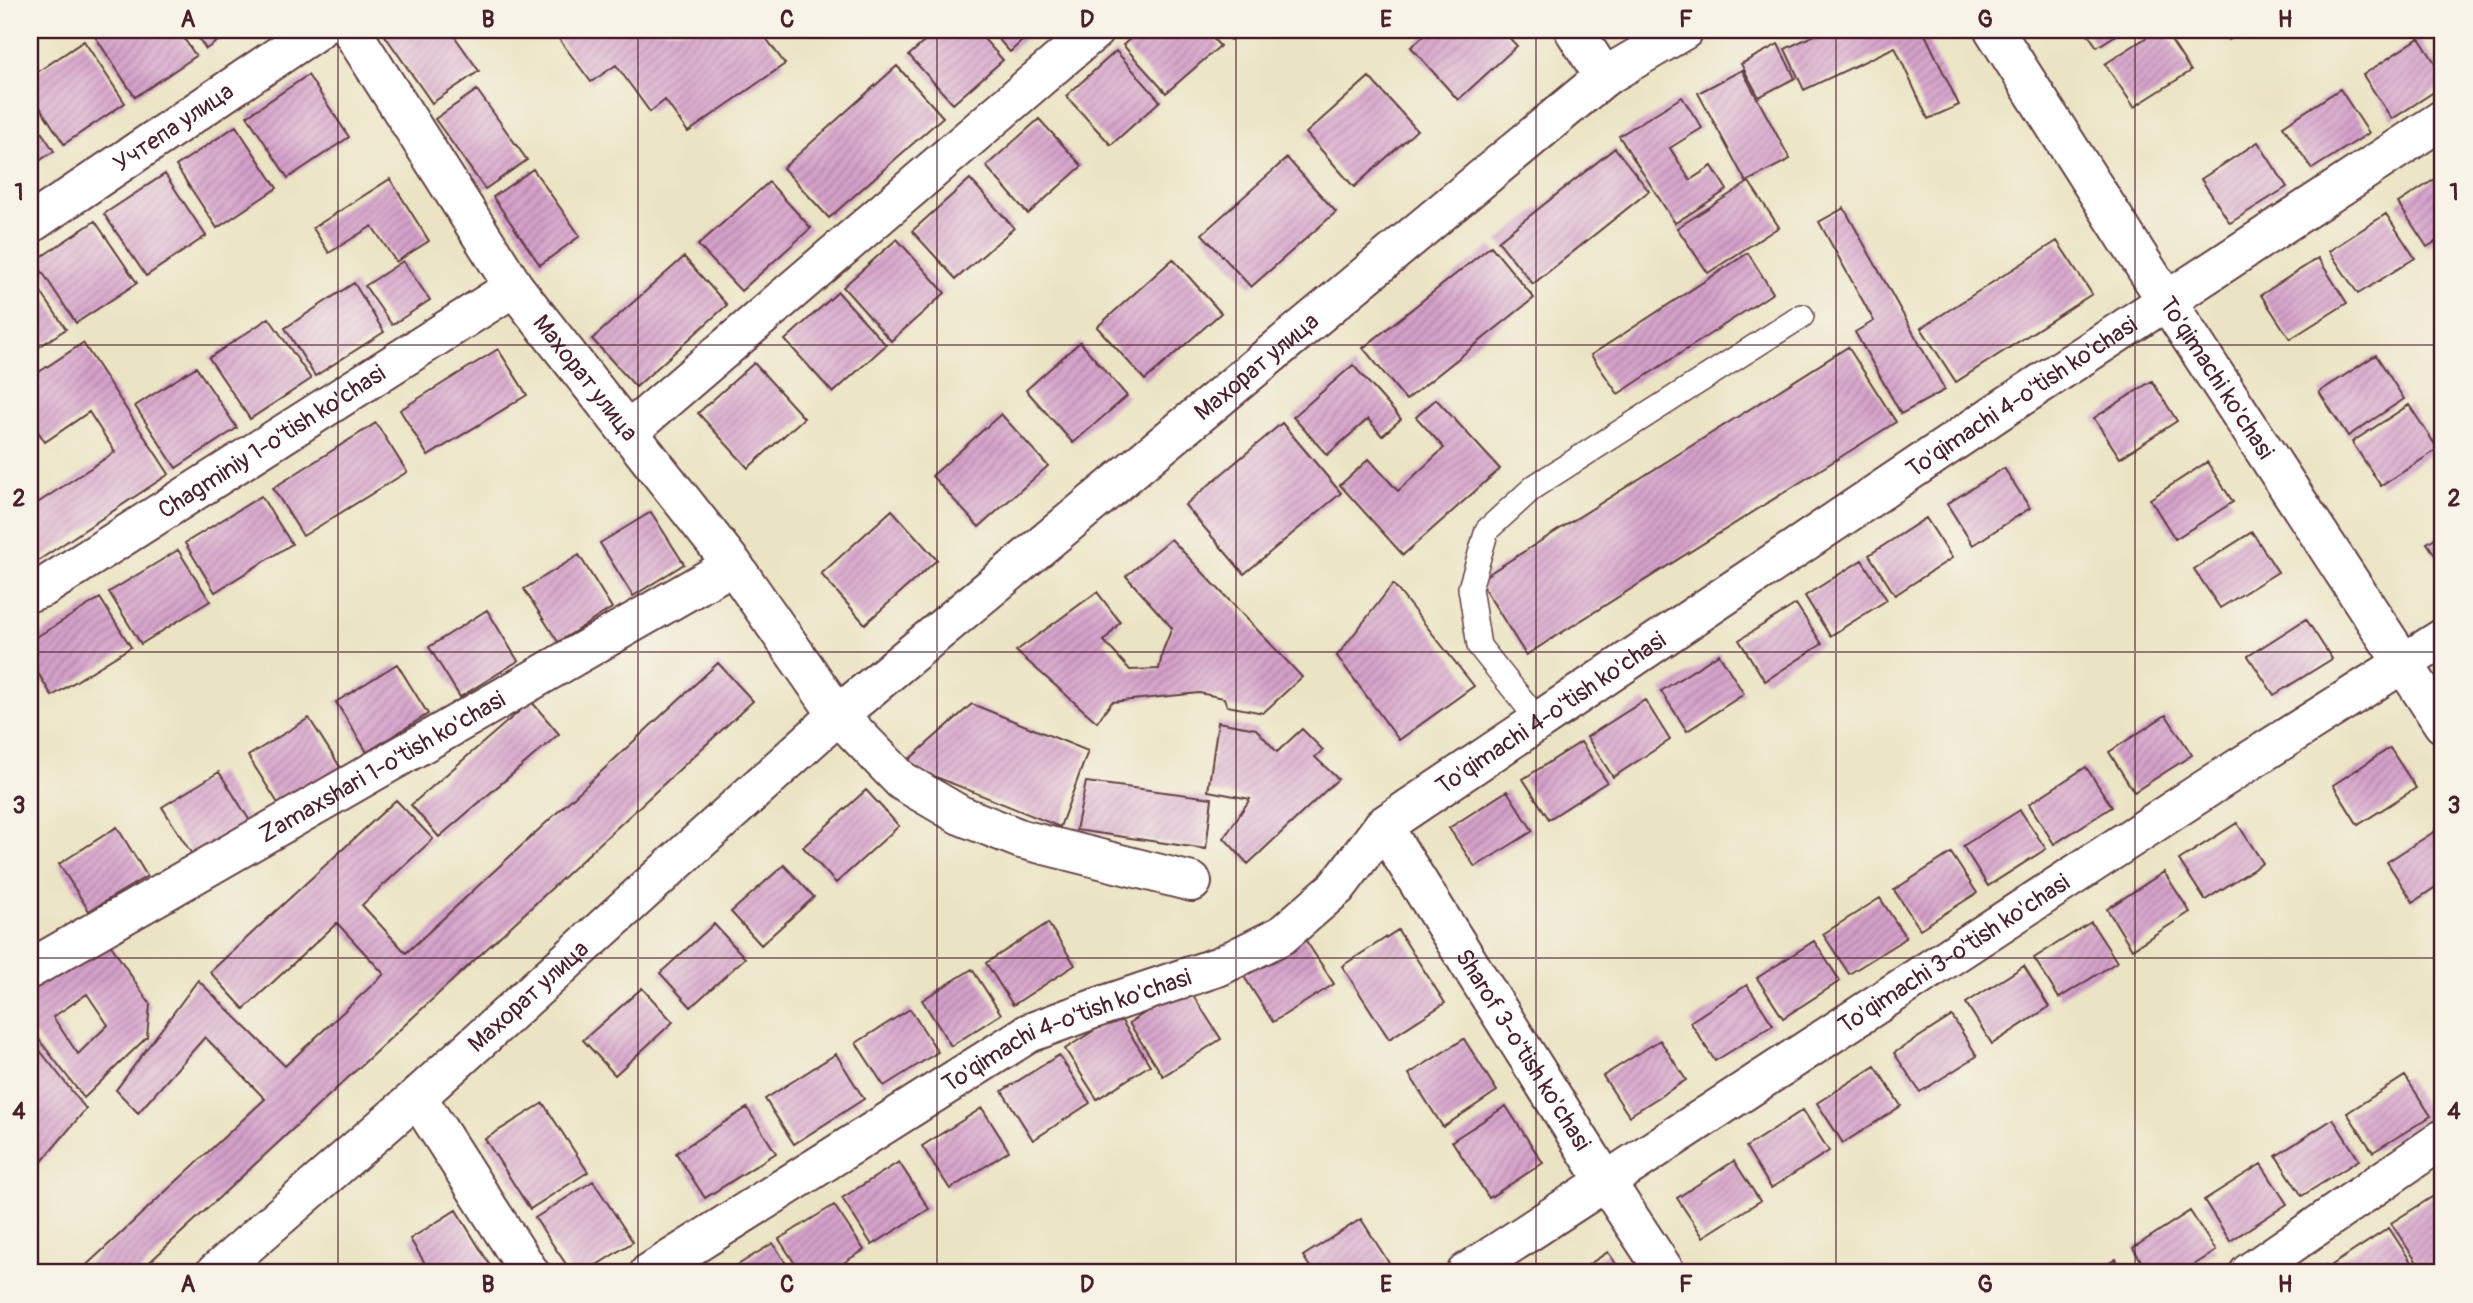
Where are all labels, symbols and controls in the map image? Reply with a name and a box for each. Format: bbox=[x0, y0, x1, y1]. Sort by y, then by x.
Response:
text: A bbox=[181, 5, 196, 34]
text: B bbox=[481, 5, 495, 34]
text: C bbox=[780, 5, 794, 34]
text: D bbox=[1080, 5, 1094, 34]
text: E bbox=[1380, 5, 1392, 34]
text: F bbox=[1679, 5, 1693, 34]
text: G bbox=[1977, 5, 1993, 34]
text: H bbox=[2278, 5, 2292, 34]
street label: Учтепа улица bbox=[108, 77, 239, 178]
text: 1 bbox=[15, 178, 24, 207]
text: 1 bbox=[2450, 178, 2459, 207]
street label: To'qimachi ko'chasi bbox=[2153, 291, 2280, 465]
street label: Махорат улица bbox=[1189, 307, 1325, 427]
street label: Махорат улица bbox=[526, 309, 644, 447]
street label: To'qimachi 4-o'tish ko'chasi bbox=[1901, 310, 2143, 484]
street label: Chagminiy 1-o'tish ko'chasi bbox=[153, 359, 391, 525]
text: 2 bbox=[13, 484, 26, 513]
text: 2 bbox=[2448, 484, 2461, 513]
street label: To'qimachi 4-o'tish ko'chasi bbox=[1431, 626, 1672, 801]
street label: Zamaxshari 1-o'tish ko'chasi bbox=[254, 685, 510, 849]
text: 3 bbox=[13, 791, 25, 820]
text: 3 bbox=[2448, 791, 2460, 820]
street label: To'qimachi 3-o'tish ko'chasi bbox=[1833, 868, 2075, 1040]
street label: Махорат улица bbox=[462, 934, 595, 1059]
street label: Sharof 3-o'tish ko'chasi bbox=[1449, 944, 1597, 1156]
street label: To'qimachi 4-o'tish ko'chasi bbox=[937, 963, 1195, 1099]
text: 4 bbox=[12, 1097, 26, 1126]
text: 4 bbox=[2447, 1097, 2461, 1126]
text: A bbox=[181, 1270, 196, 1299]
text: B bbox=[481, 1270, 495, 1299]
text: C bbox=[780, 1270, 794, 1299]
text: D bbox=[1080, 1270, 1094, 1299]
text: E bbox=[1380, 1270, 1392, 1299]
text: F bbox=[1679, 1270, 1693, 1299]
text: G bbox=[1977, 1270, 1993, 1299]
text: H bbox=[2278, 1270, 2292, 1299]

